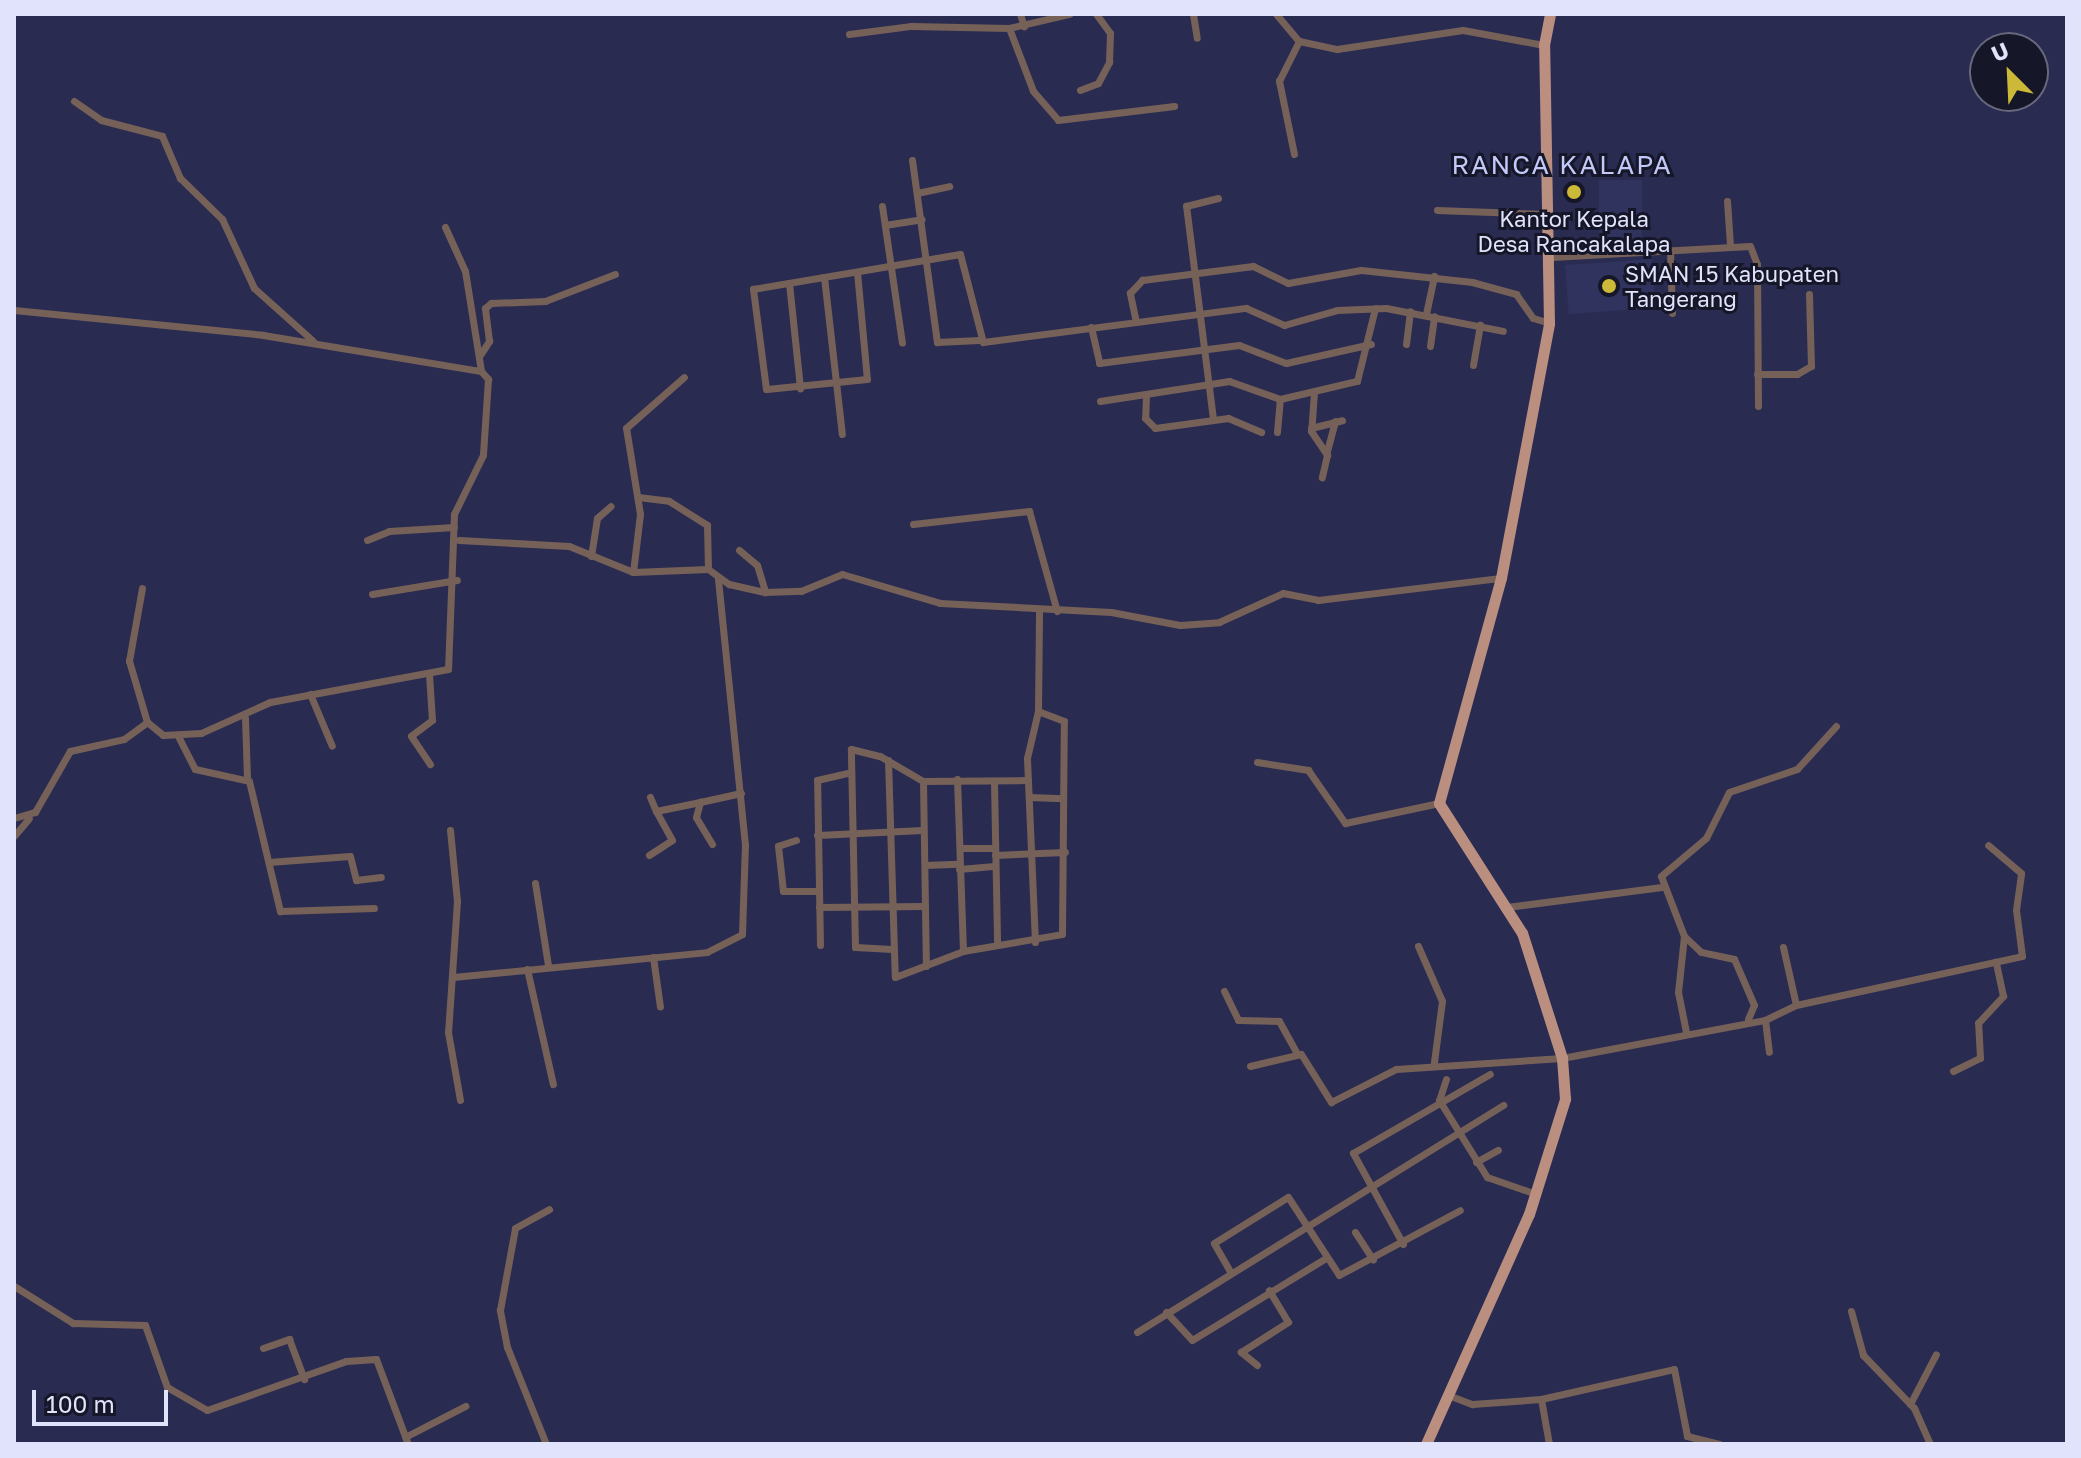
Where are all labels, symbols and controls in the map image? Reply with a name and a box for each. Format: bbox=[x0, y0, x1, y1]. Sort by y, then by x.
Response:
north arrow bbox=[1969, 32, 2049, 112]
text: U bbox=[1987, 36, 2013, 67]
district label: RANCA KALAPA bbox=[1451, 149, 1673, 181]
marker: Kantor Kepala Desa Rancakalapa bbox=[1565, 183, 1583, 201]
place label: Kantor Kepala Desa Rancakalapa bbox=[1478, 205, 1670, 256]
place label: SMAN 15 Kabupaten Tangerang bbox=[1625, 260, 1839, 312]
marker: SMAN 15 Kabupaten Tangerang bbox=[1600, 277, 1618, 295]
scale bar bbox=[36, 1374, 172, 1424]
text: 100 m bbox=[46, 1389, 115, 1418]

